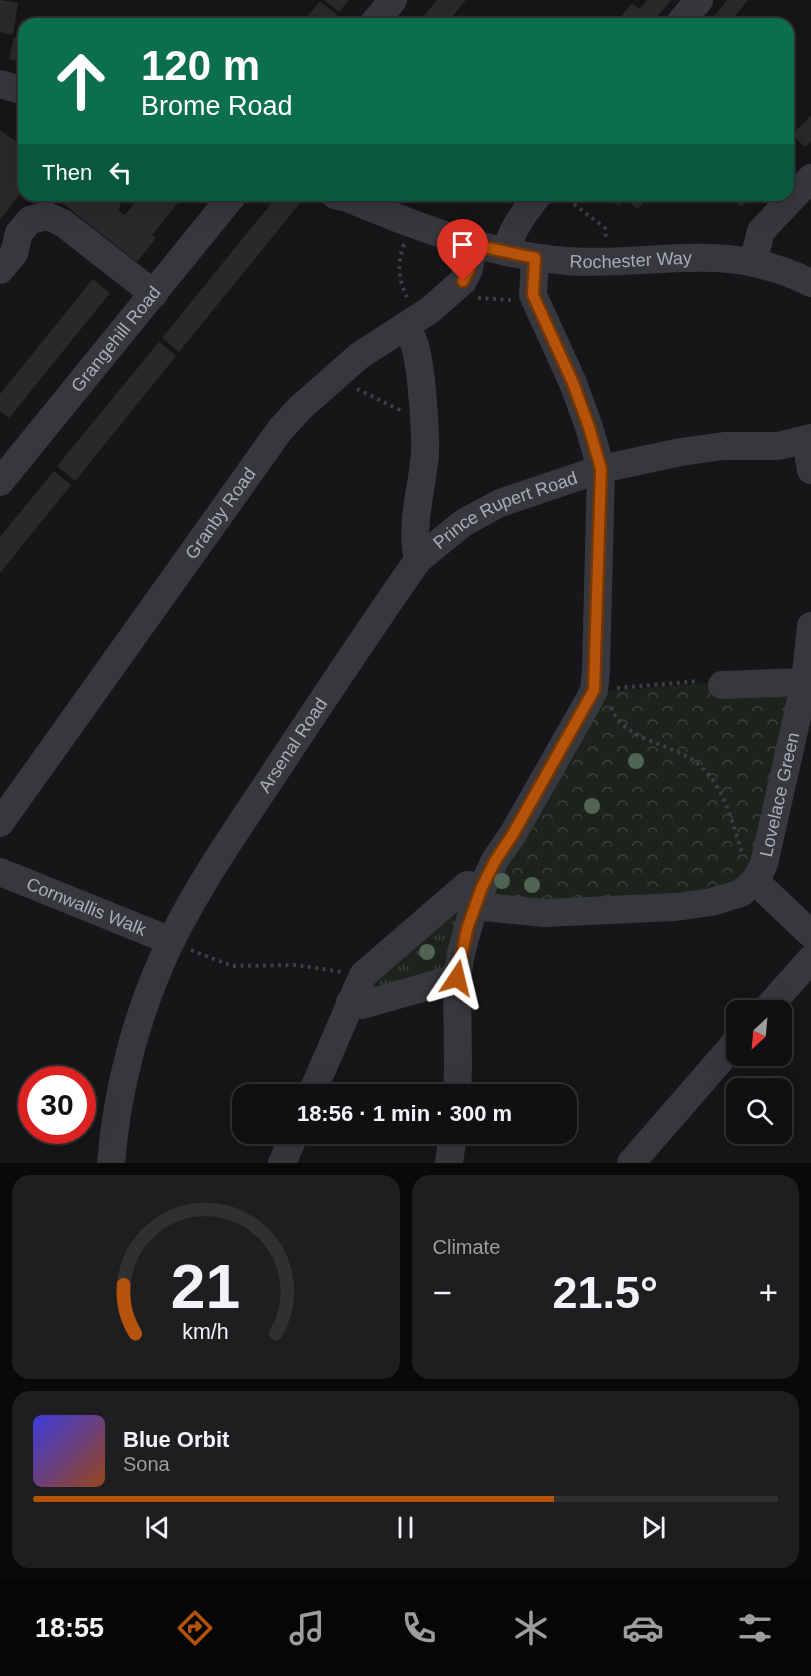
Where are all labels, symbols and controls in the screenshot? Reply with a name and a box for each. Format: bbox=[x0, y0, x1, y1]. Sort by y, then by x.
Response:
icon: ahead bbox=[42, 42, 120, 120]
text: 120 m bbox=[141, 42, 260, 89]
text: Brome Road bbox=[141, 91, 293, 121]
icon: left bbox=[104, 156, 137, 189]
text: Then bbox=[42, 160, 92, 185]
pin bbox=[437, 219, 488, 281]
icon: arrive bbox=[446, 228, 479, 261]
street label: Rochester Way bbox=[569, 248, 692, 272]
street label: Grangehill Road bbox=[67, 282, 165, 396]
street label: Granby Road bbox=[181, 464, 260, 563]
street label: Prince Rupert Road bbox=[429, 468, 580, 553]
street label: Arsenal Road bbox=[254, 694, 331, 796]
street label: Lovelace Green bbox=[756, 730, 803, 859]
street label: Cornwallis Walk bbox=[23, 874, 150, 940]
position arrow bbox=[425, 946, 489, 1010]
north arrow bbox=[726, 1000, 792, 1066]
map controls bbox=[726, 1000, 792, 1144]
speed limit sign: 30 bbox=[18, 1066, 96, 1144]
button: search bbox=[726, 1078, 792, 1144]
text: 18:56 · 1 min · 300 m bbox=[297, 1101, 512, 1126]
text: Climate bbox=[433, 1236, 500, 1258]
text: 21 bbox=[171, 1252, 240, 1321]
text: 21.5° bbox=[552, 1267, 658, 1318]
text: − bbox=[433, 1274, 452, 1311]
text: + bbox=[759, 1274, 778, 1311]
text: km/h bbox=[183, 1320, 229, 1344]
text: Blue Orbit bbox=[123, 1427, 229, 1452]
text: Sona bbox=[123, 1453, 170, 1475]
icon: previous bbox=[141, 1511, 174, 1544]
icon: pause bbox=[389, 1511, 422, 1544]
icon: next bbox=[637, 1511, 670, 1544]
icon: directions bbox=[174, 1607, 216, 1649]
icon: music bbox=[286, 1607, 328, 1649]
icon: phone bbox=[398, 1607, 440, 1649]
icon: climate bbox=[510, 1607, 552, 1649]
icon: car bbox=[622, 1607, 664, 1649]
icon: filters bbox=[734, 1607, 776, 1649]
text: 18:55 bbox=[35, 1613, 104, 1643]

